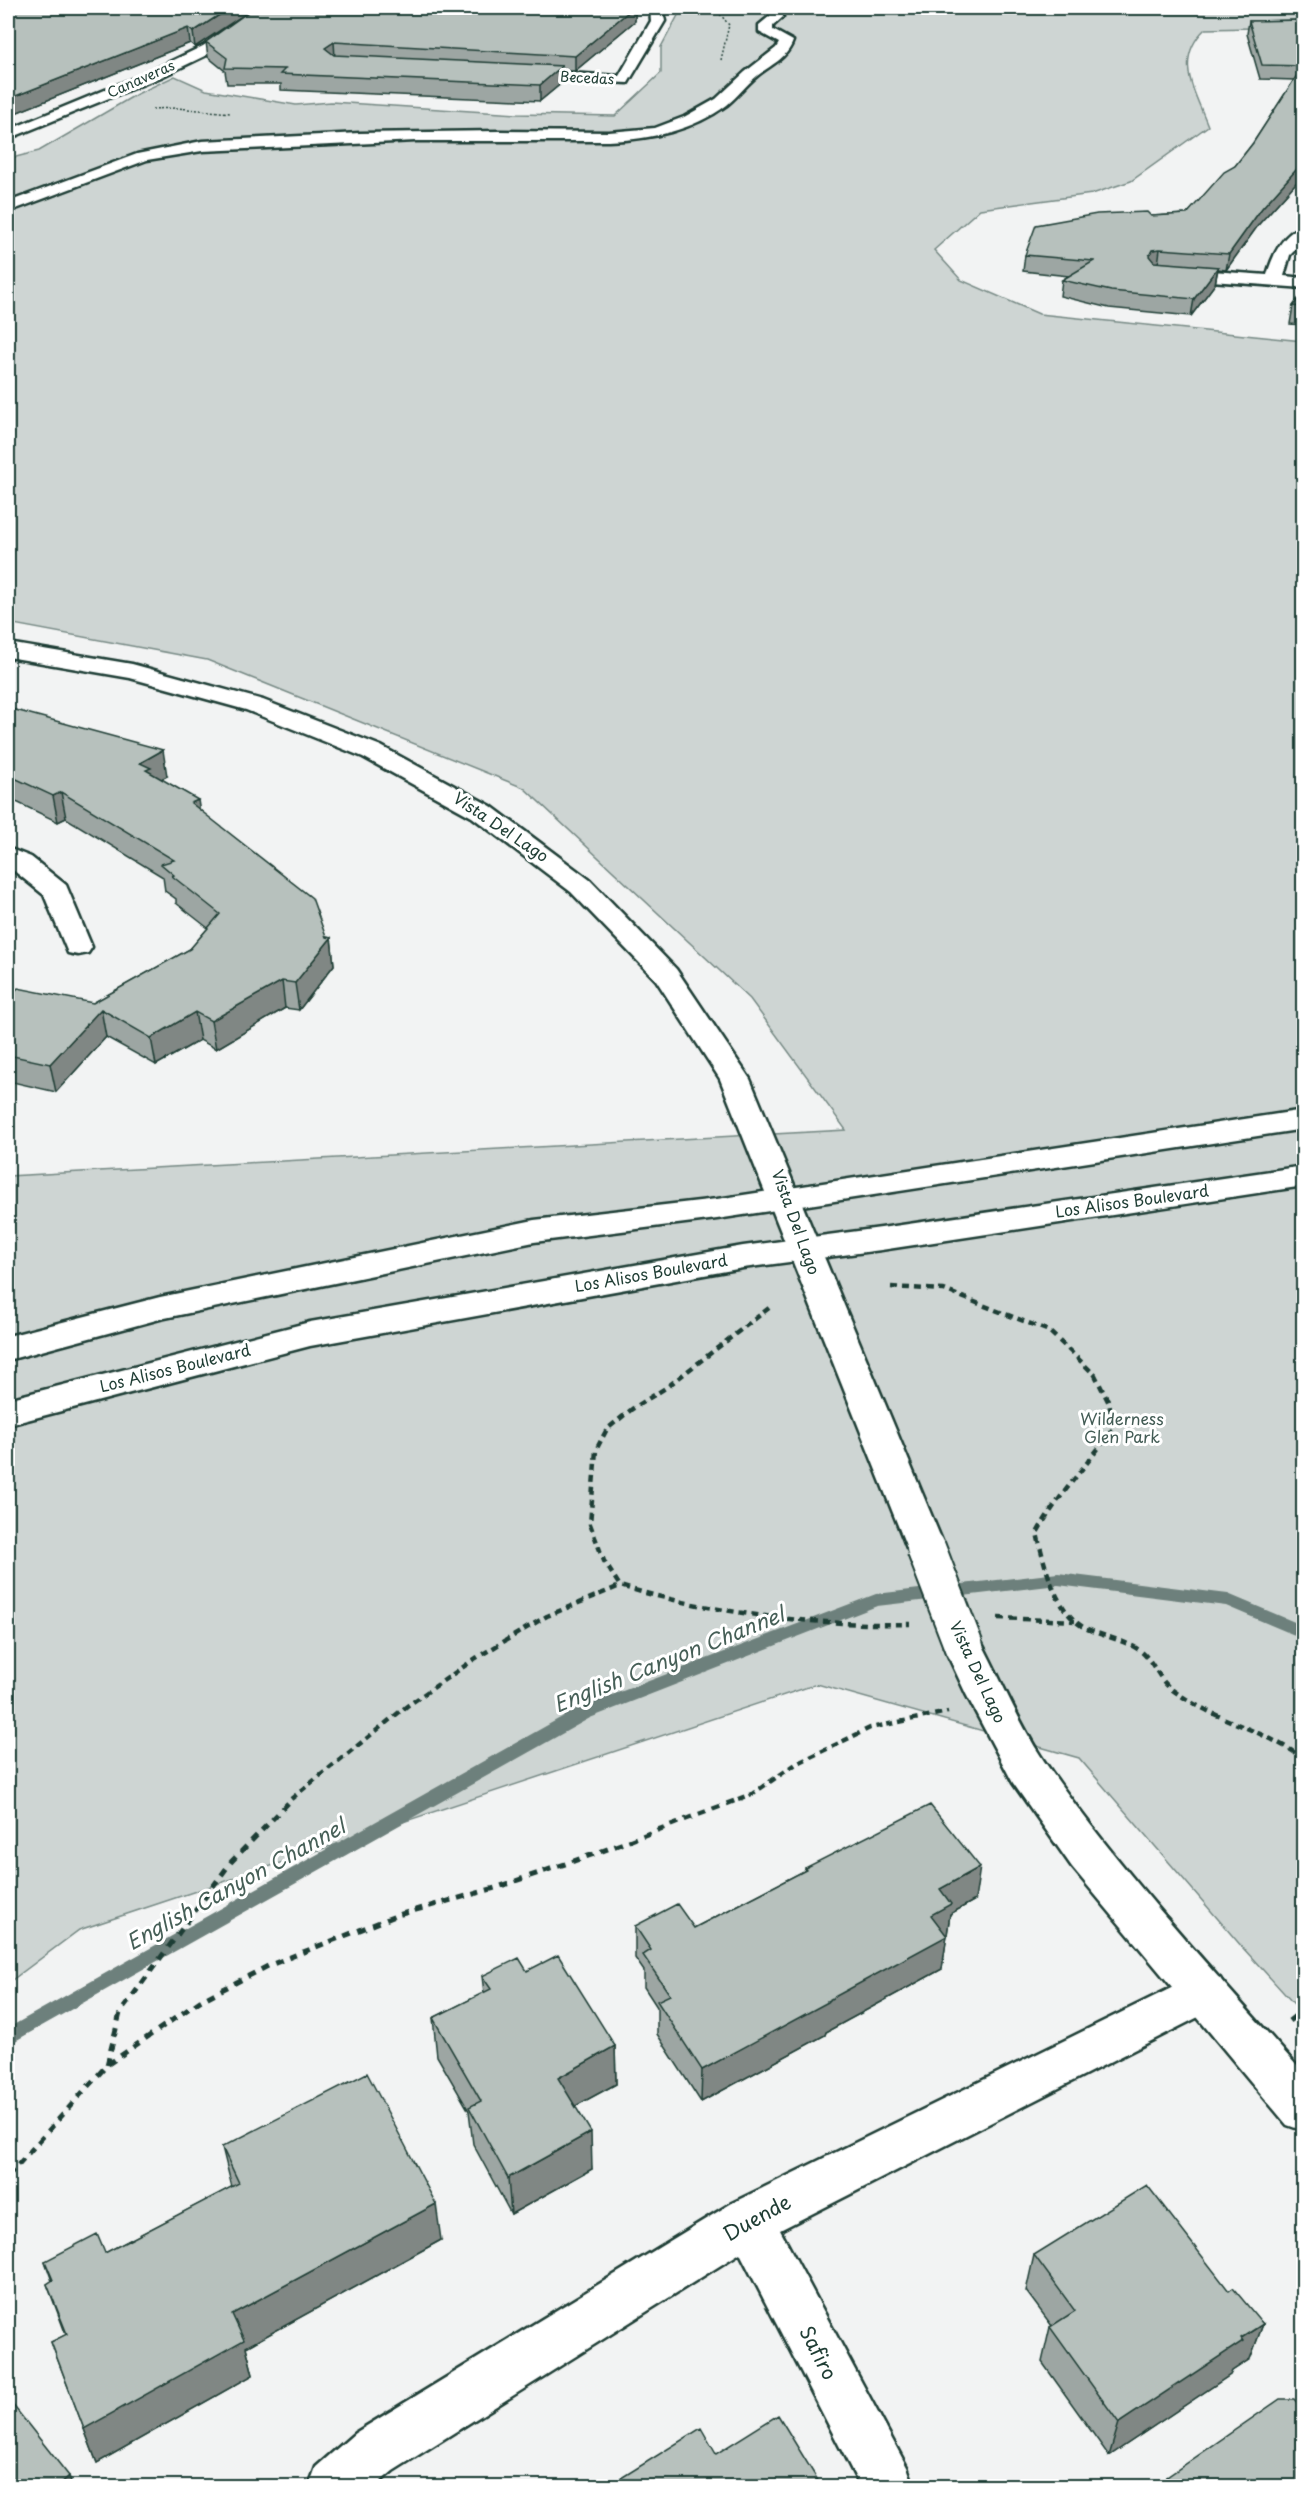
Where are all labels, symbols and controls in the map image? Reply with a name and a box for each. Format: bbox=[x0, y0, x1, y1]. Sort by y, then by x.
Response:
street label: Canaveras bbox=[104, 54, 178, 103]
street label: Becedas bbox=[559, 66, 615, 89]
street label: Vista Del Lago bbox=[449, 785, 554, 867]
street label: Vista Del Lago bbox=[767, 1166, 827, 1278]
street label: Los Alisos Boulevard bbox=[1054, 1177, 1210, 1223]
street label: Los Alisos Boulevard bbox=[573, 1247, 729, 1297]
street label: Los Alisos Boulevard bbox=[97, 1337, 253, 1397]
park label: Wilderness Glen Park bbox=[1080, 1406, 1164, 1448]
water label: English Canyon Channel bbox=[548, 1596, 791, 1719]
street label: Vista Del Lago bbox=[945, 1616, 1013, 1727]
water label: English Canyon Channel bbox=[120, 1808, 353, 1957]
street label: Duende bbox=[717, 2186, 796, 2248]
street label: Safiro bbox=[793, 2320, 845, 2385]

